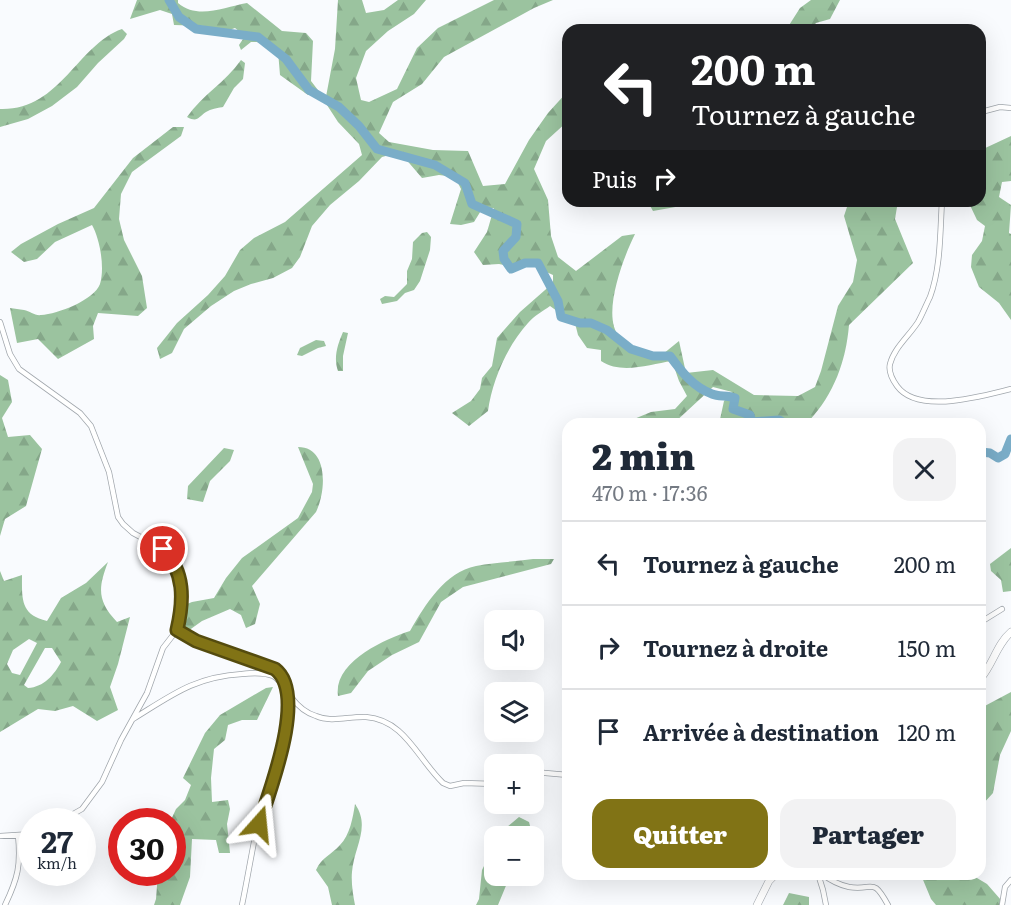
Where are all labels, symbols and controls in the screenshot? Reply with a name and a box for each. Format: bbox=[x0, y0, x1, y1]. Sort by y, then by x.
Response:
text: 200 m bbox=[691, 36, 816, 98]
icon: left bbox=[592, 48, 670, 126]
text: Tournez à gauche bbox=[691, 93, 915, 133]
text: Puis bbox=[592, 162, 636, 195]
icon: right bbox=[648, 162, 681, 195]
text: 2 min bbox=[592, 428, 695, 481]
button: close bbox=[893, 438, 956, 501]
text: 470 m · 17:36 bbox=[592, 477, 707, 507]
pin bbox=[137, 523, 188, 574]
icon: arrive bbox=[146, 532, 179, 565]
icon: left bbox=[592, 547, 625, 580]
text: Tournez à gauche bbox=[643, 547, 839, 580]
text: 200 m bbox=[894, 547, 956, 580]
map controls bbox=[484, 610, 544, 886]
button: sound bbox=[484, 610, 544, 670]
icon: right bbox=[592, 631, 625, 664]
text: Tournez à droite bbox=[643, 631, 828, 664]
text: 150 m bbox=[897, 631, 956, 664]
button: layers bbox=[484, 682, 544, 742]
icon: arrive bbox=[592, 715, 625, 748]
text: Arrivée à destination bbox=[643, 715, 879, 748]
text: 120 m bbox=[897, 715, 956, 748]
button: + bbox=[484, 754, 544, 814]
position arrow bbox=[227, 792, 291, 856]
button: Quitter bbox=[592, 799, 768, 868]
button: Partager bbox=[780, 799, 956, 868]
speed limit sign: 30 bbox=[108, 808, 186, 886]
text: 27 bbox=[41, 818, 73, 862]
button: − bbox=[484, 826, 544, 886]
text: km/h bbox=[37, 851, 77, 874]

